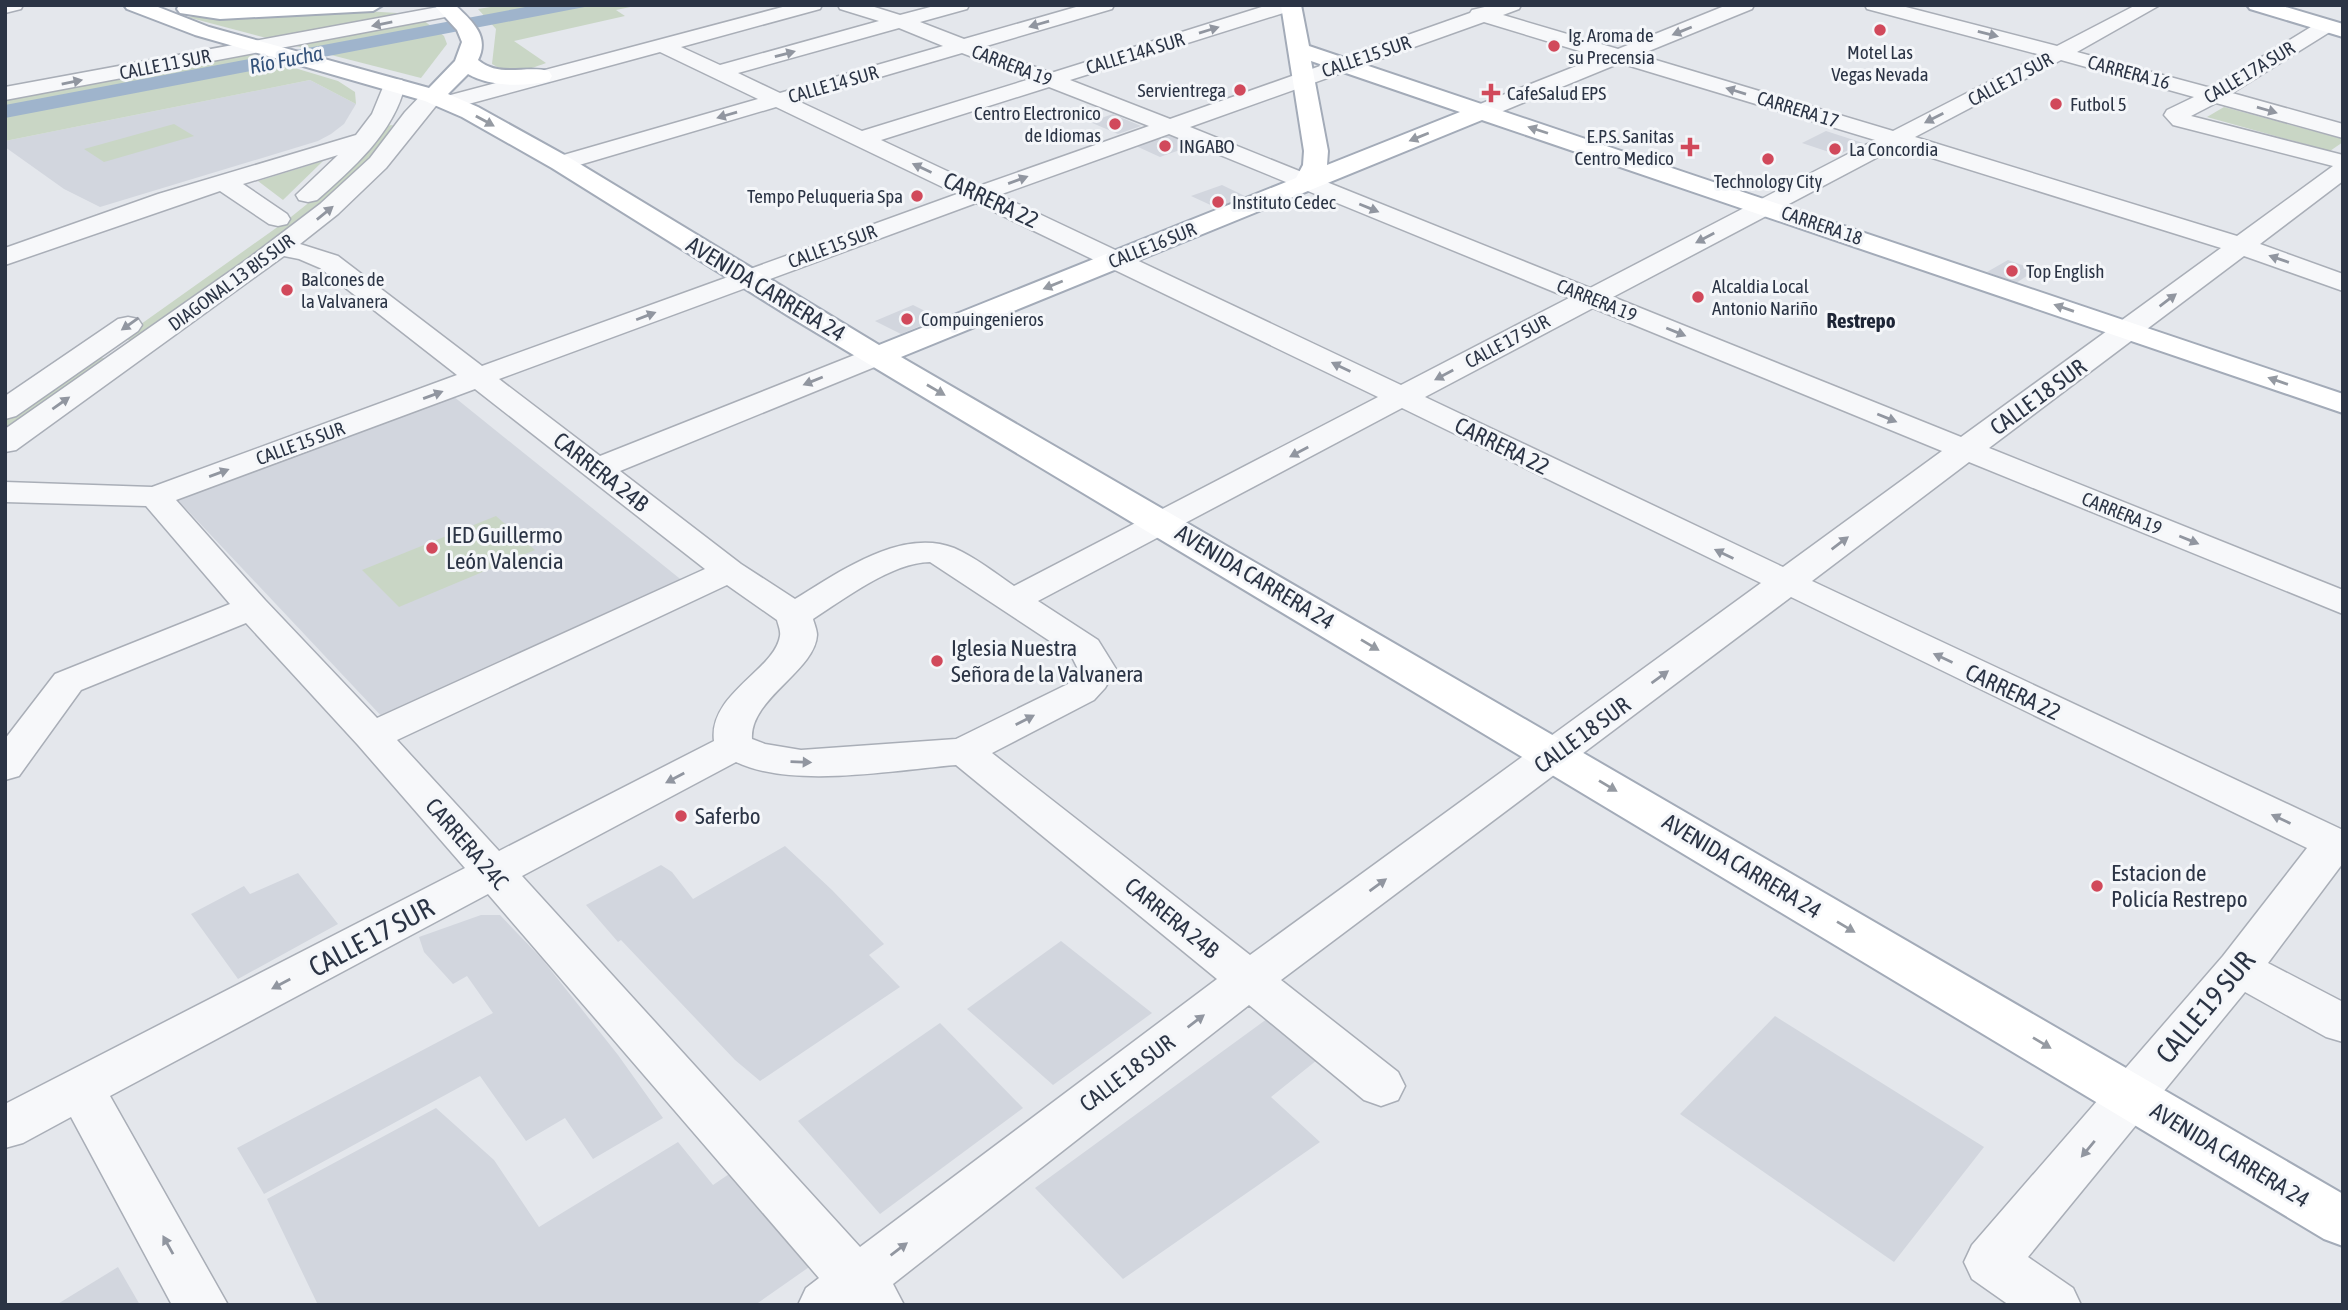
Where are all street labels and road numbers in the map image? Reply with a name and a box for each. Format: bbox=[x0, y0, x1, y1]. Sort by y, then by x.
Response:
street label: CALLE 14A SUR bbox=[1083, 27, 1187, 78]
street label: CALLE 15 SUR bbox=[1319, 30, 1414, 81]
street label: CALLE 17A SUR bbox=[2200, 36, 2299, 108]
street label: CARRERA 19 bbox=[969, 40, 1055, 90]
street label: CALLE 11 SUR bbox=[118, 44, 213, 84]
street label: CALLE 17 SUR bbox=[1964, 47, 2056, 110]
street label: CARRERA 16 bbox=[2085, 50, 2173, 94]
street label: CALLE 14 SUR bbox=[786, 61, 881, 107]
street label: CARRERA 17 bbox=[1755, 86, 1841, 132]
street label: CARRERA 22 bbox=[939, 167, 1043, 233]
street label: CARRERA 18 bbox=[1779, 201, 1865, 249]
street label: CALLE 16 SUR bbox=[1105, 217, 1199, 273]
street label: CALLE 15 SUR bbox=[785, 220, 880, 272]
street label: DIAGONAL 13 BIS SUR bbox=[164, 229, 299, 335]
street label: AVENIDA CARRERA 24 bbox=[682, 231, 850, 347]
street label: CARRERA 19 bbox=[1554, 274, 1640, 326]
street label: CALLE 17 SUR bbox=[1461, 309, 1553, 372]
street label: CALLE 18 SUR bbox=[1985, 353, 2091, 440]
street label: CARRERA 22 bbox=[1450, 412, 1554, 480]
street label: CALLE 15 SUR bbox=[253, 417, 348, 469]
street label: CARRERA 24B bbox=[549, 427, 654, 517]
street label: CARRERA 19 bbox=[2079, 487, 2165, 539]
street label: AVENIDA CARRERA 24 bbox=[1171, 519, 1339, 635]
street label: CARRERA 22 bbox=[1961, 659, 2065, 725]
street label: CALLE 18 SUR bbox=[1529, 691, 1635, 778]
street label: CARRERA 24C bbox=[420, 793, 514, 895]
street label: AVENIDA CARRERA 24 bbox=[1658, 808, 1826, 924]
street label: CARRERA 24B bbox=[1120, 872, 1224, 964]
street label: CALLE 17 SUR bbox=[303, 891, 439, 983]
street label: CALLE 19 SUR bbox=[2149, 945, 2261, 1069]
street label: CALLE 18 SUR bbox=[1075, 1029, 1180, 1117]
street label: AVENIDA CARRERA 24 bbox=[2146, 1097, 2314, 1213]

